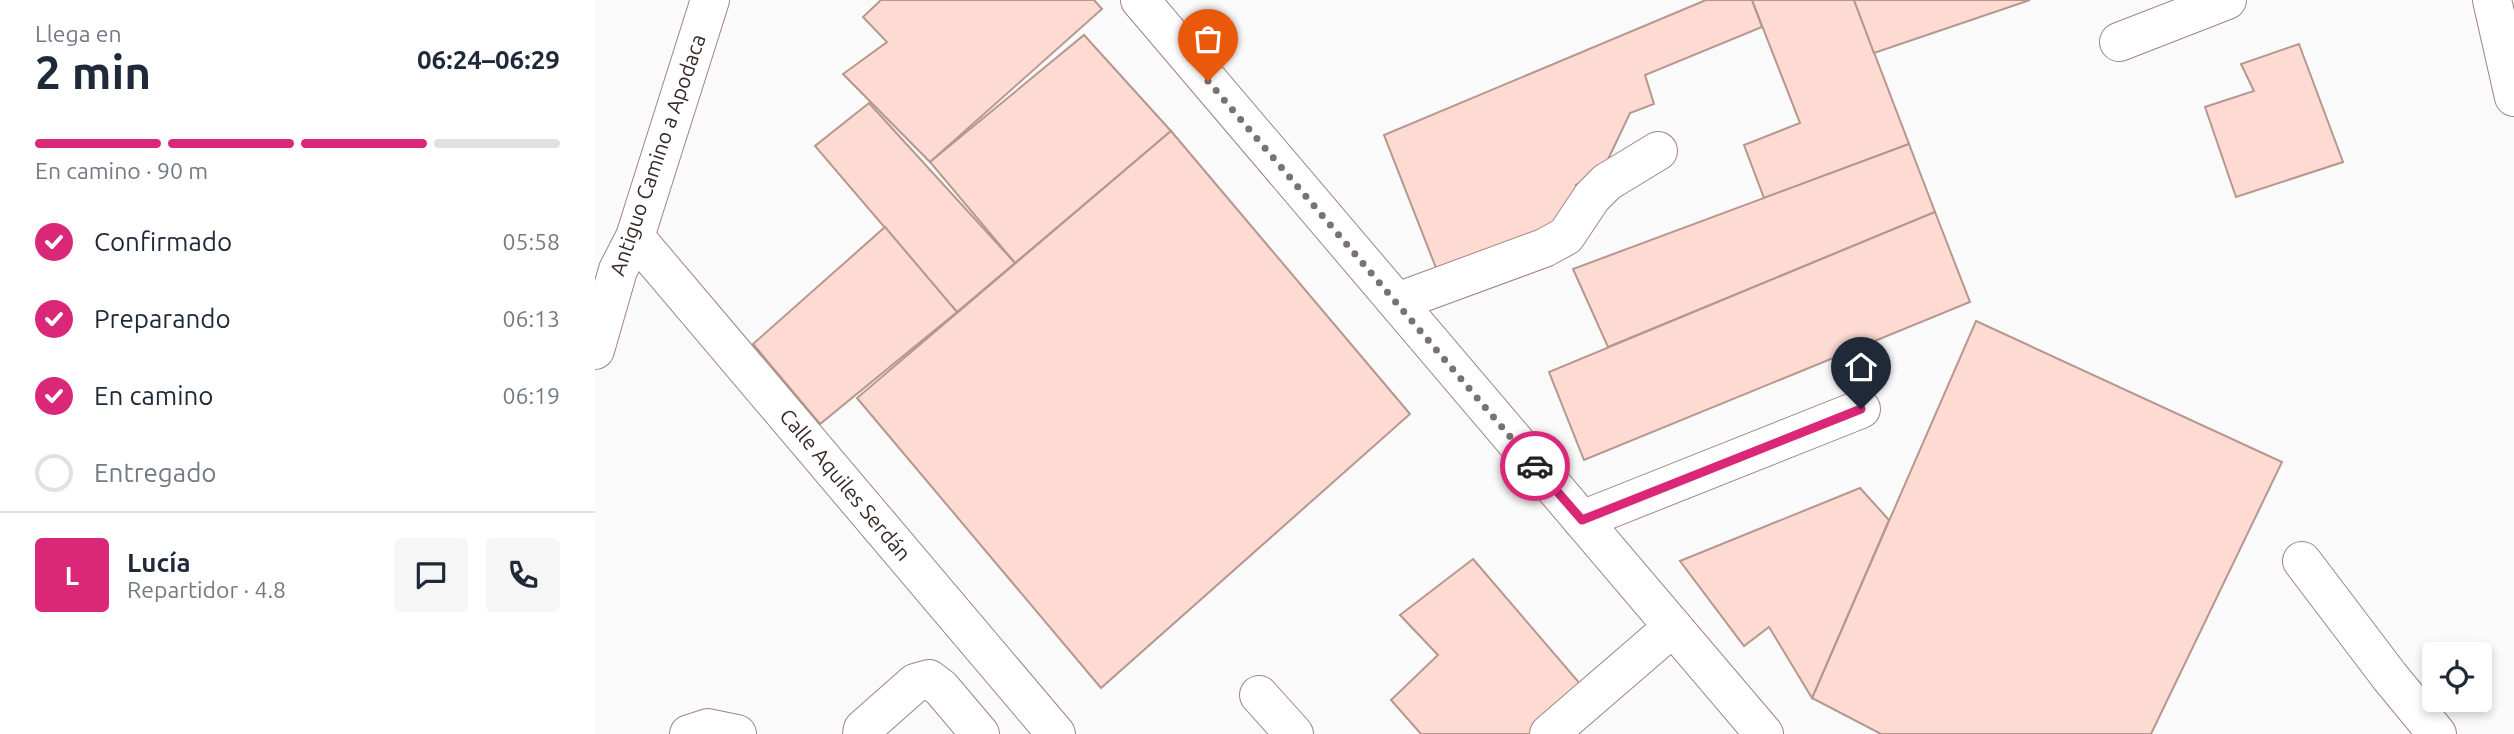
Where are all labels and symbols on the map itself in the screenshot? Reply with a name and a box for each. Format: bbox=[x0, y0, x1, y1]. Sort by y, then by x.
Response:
pin bbox=[1178, 9, 1238, 81]
street label: Antiguo Camino a Apodaca bbox=[604, 31, 710, 278]
pin bbox=[1831, 337, 1891, 409]
street label: Calle Aquiles Serdán bbox=[775, 404, 916, 565]
courier bbox=[1500, 431, 1570, 501]

